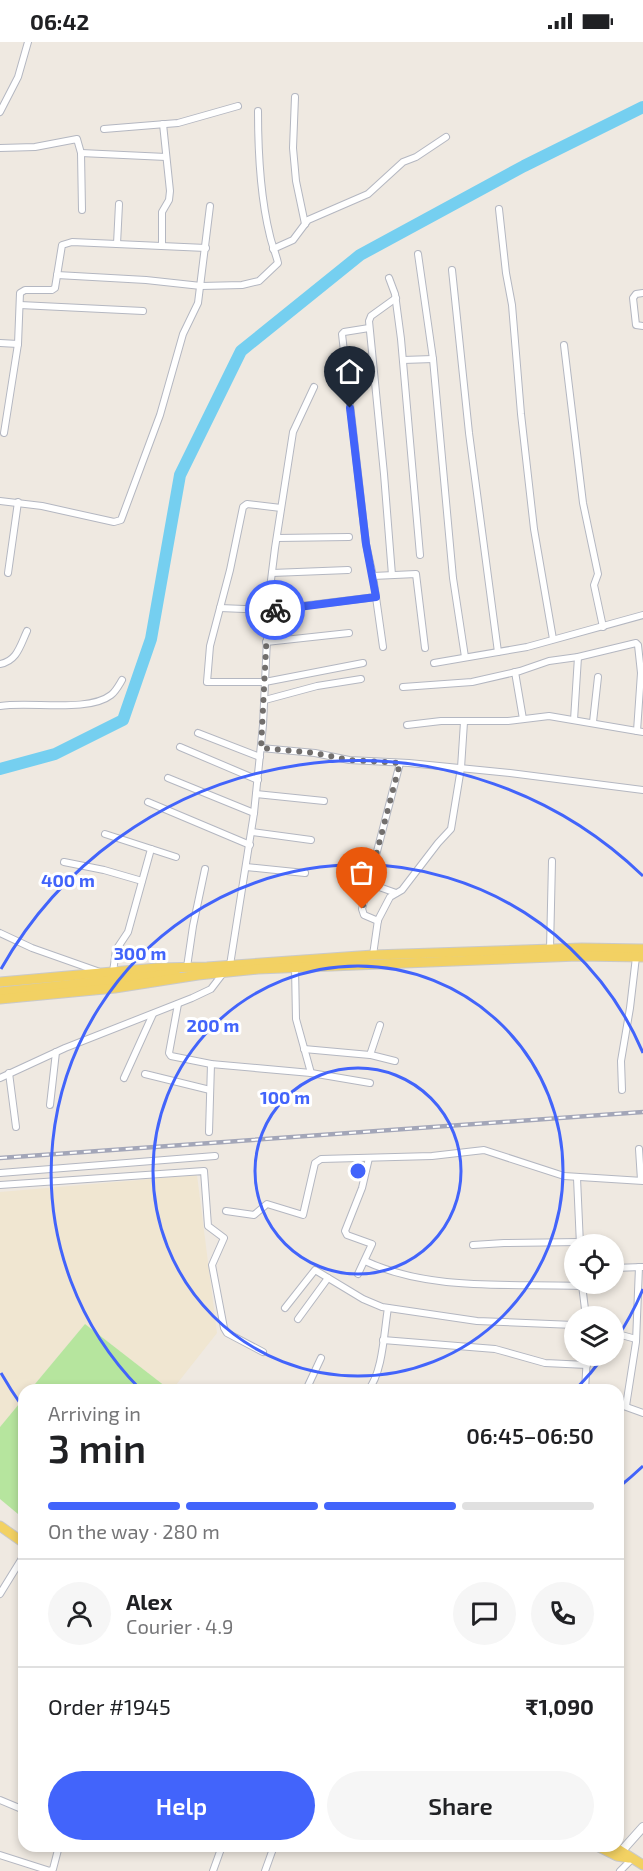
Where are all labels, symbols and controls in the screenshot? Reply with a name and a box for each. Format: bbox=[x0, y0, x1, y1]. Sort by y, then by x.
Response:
text: 06:42 bbox=[30, 8, 89, 34]
pin bbox=[324, 346, 375, 408]
icon: home bbox=[333, 355, 366, 388]
courier bbox=[245, 580, 305, 640]
icon: bike bbox=[259, 594, 292, 627]
pin bbox=[336, 847, 387, 909]
icon: bag bbox=[345, 856, 378, 889]
text: 400 m bbox=[41, 869, 95, 891]
text: 300 m bbox=[114, 942, 166, 964]
text: 200 m bbox=[187, 1014, 239, 1036]
text: 100 m bbox=[260, 1086, 310, 1108]
centre of rings bbox=[348, 1161, 368, 1181]
map controls bbox=[564, 1234, 624, 1366]
button: locate bbox=[564, 1234, 624, 1294]
button: layers bbox=[564, 1306, 624, 1366]
text: Arriving in bbox=[48, 1401, 141, 1425]
text: 06:45–06:50 bbox=[466, 1422, 594, 1448]
text: 3 min bbox=[48, 1424, 146, 1471]
text: On the way · 280 m bbox=[48, 1519, 220, 1543]
button: person bbox=[48, 1582, 111, 1645]
button: chat bbox=[453, 1582, 516, 1645]
button: phone bbox=[531, 1582, 594, 1645]
text: Alex bbox=[126, 1588, 172, 1614]
text: Courier · 4.9 bbox=[126, 1614, 233, 1638]
text: Order #1945 bbox=[48, 1693, 171, 1719]
text: ₹1,090 bbox=[525, 1693, 594, 1719]
button: Help bbox=[48, 1771, 315, 1840]
button: Share bbox=[327, 1771, 594, 1840]

